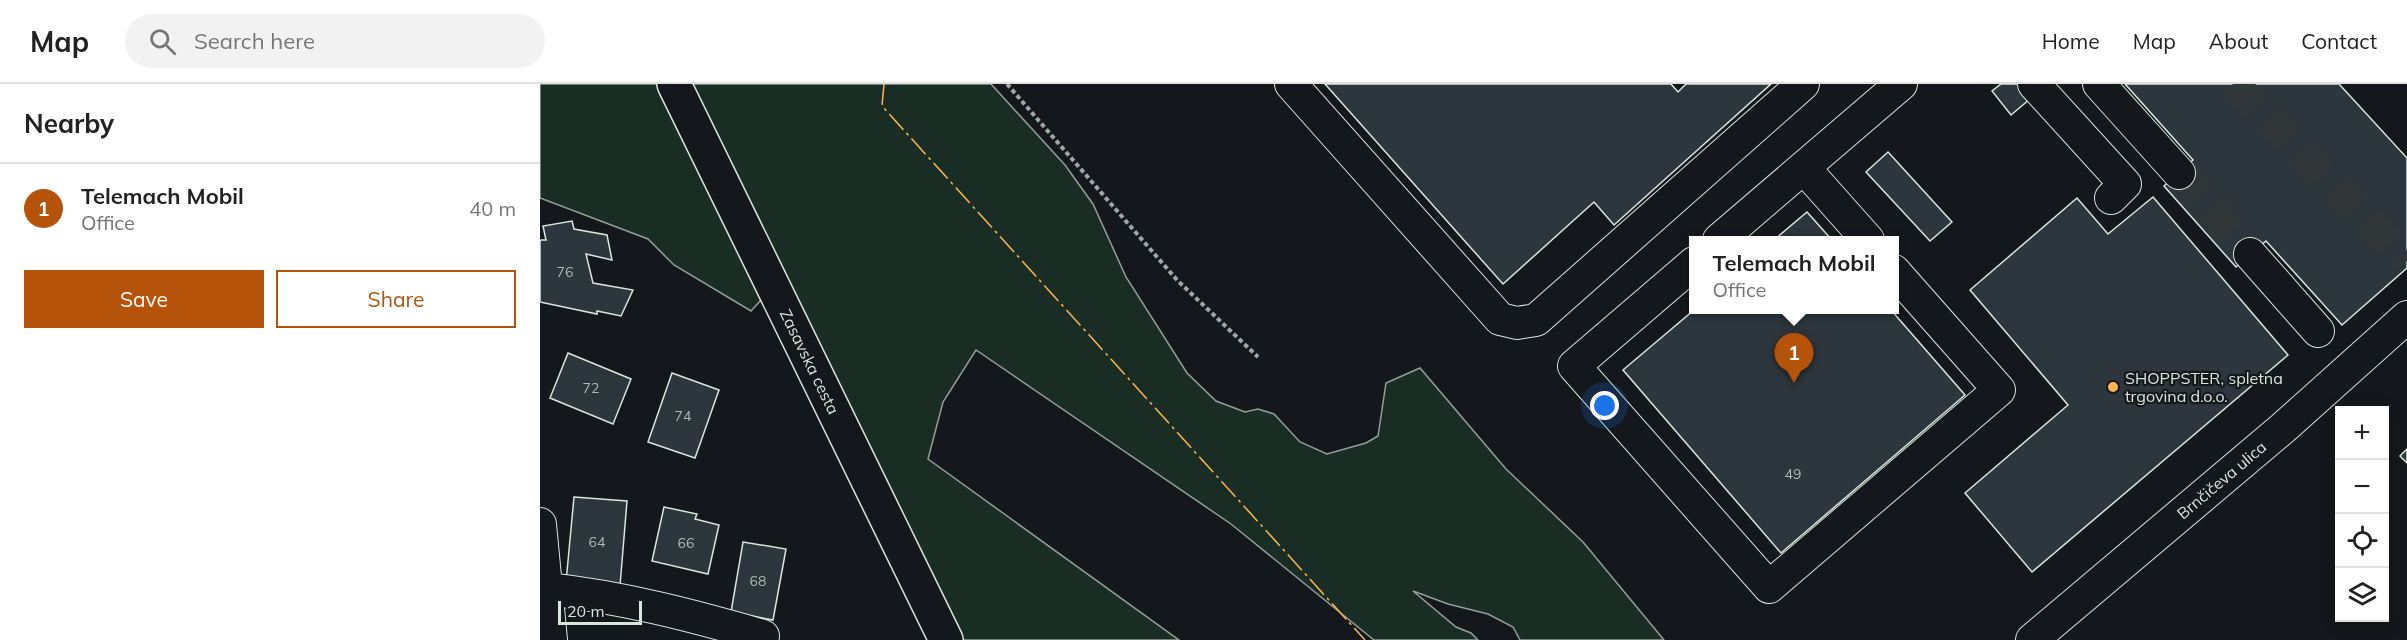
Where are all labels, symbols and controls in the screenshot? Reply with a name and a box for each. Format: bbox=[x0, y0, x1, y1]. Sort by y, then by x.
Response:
search box bbox=[125, 14, 545, 68]
text: Map bbox=[30, 24, 89, 59]
icon: search bbox=[146, 25, 179, 58]
text: Search here bbox=[194, 27, 315, 55]
text: Home bbox=[2042, 28, 2100, 54]
text: Map bbox=[2133, 28, 2176, 54]
text: About bbox=[2209, 28, 2268, 54]
text: Contact bbox=[2301, 28, 2377, 54]
text: Nearby bbox=[24, 107, 114, 140]
text: Telemach Mobil bbox=[81, 182, 244, 210]
text: 1 bbox=[38, 196, 50, 221]
text: 40 m bbox=[469, 196, 516, 221]
text: Office bbox=[81, 210, 135, 235]
popup bbox=[1689, 236, 1899, 314]
text: Telemach Mobil bbox=[1713, 249, 1875, 277]
house number: 76 bbox=[557, 263, 573, 281]
button: Save bbox=[24, 270, 264, 328]
button: Share bbox=[276, 270, 516, 328]
text: Office bbox=[1713, 277, 1767, 302]
street label: Zasavska cesta bbox=[776, 306, 844, 417]
pin: 1 bbox=[1774, 334, 1814, 383]
place label: SHOPPSTER, spletna trgovina d.o.o. bbox=[2125, 368, 2283, 406]
house number: 72 bbox=[583, 379, 599, 397]
marker: SHOPPSTER, spletna trgovina d.o.o. bbox=[2106, 380, 2120, 394]
your location bbox=[1590, 391, 1619, 420]
map controls bbox=[2335, 406, 2389, 622]
button: + bbox=[2335, 406, 2389, 460]
house number: 74 bbox=[675, 407, 692, 425]
street label: Brnčičeva ulica bbox=[2173, 437, 2270, 523]
button: − bbox=[2335, 460, 2389, 514]
house number: 49 bbox=[1785, 465, 1801, 483]
button: locate bbox=[2335, 514, 2389, 568]
house number: 64 bbox=[589, 533, 606, 551]
house number: 66 bbox=[678, 534, 694, 552]
button: layers bbox=[2335, 568, 2389, 622]
house number: 68 bbox=[750, 572, 766, 590]
scale bar bbox=[558, 598, 642, 626]
text: 20 m bbox=[567, 601, 604, 621]

